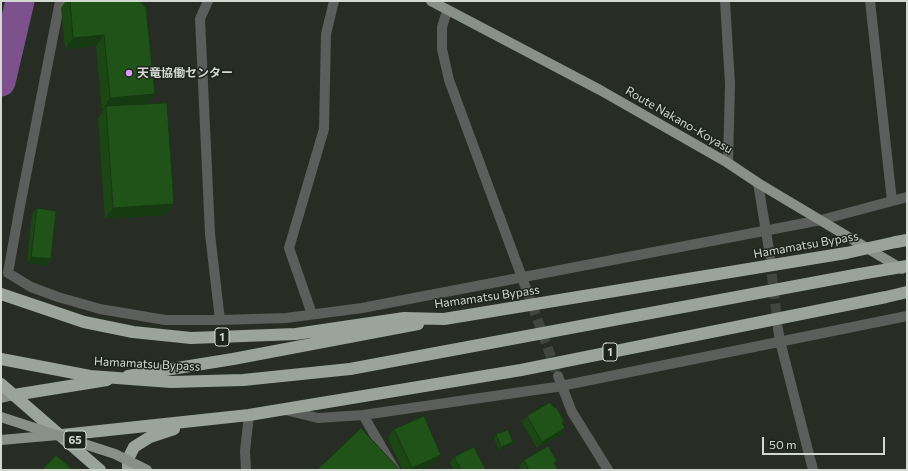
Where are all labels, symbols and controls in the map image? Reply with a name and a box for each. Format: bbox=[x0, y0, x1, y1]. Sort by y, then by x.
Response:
place label: 天竜協働センター bbox=[137, 66, 233, 80]
marker: 天竜協働センター bbox=[124, 68, 134, 78]
street label: Route Nakano-Koyasu bbox=[623, 83, 735, 157]
street label: Hamamatsu Bypass bbox=[752, 229, 860, 261]
street label: Hamamatsu Bypass bbox=[433, 282, 541, 312]
road number: 1 bbox=[215, 328, 229, 346]
road number: 1 bbox=[603, 343, 617, 361]
street label: Hamamatsu Bypass bbox=[94, 354, 200, 374]
scale bar bbox=[764, 429, 887, 455]
road number: 65 bbox=[64, 431, 86, 449]
text: 50 m bbox=[769, 437, 797, 451]

